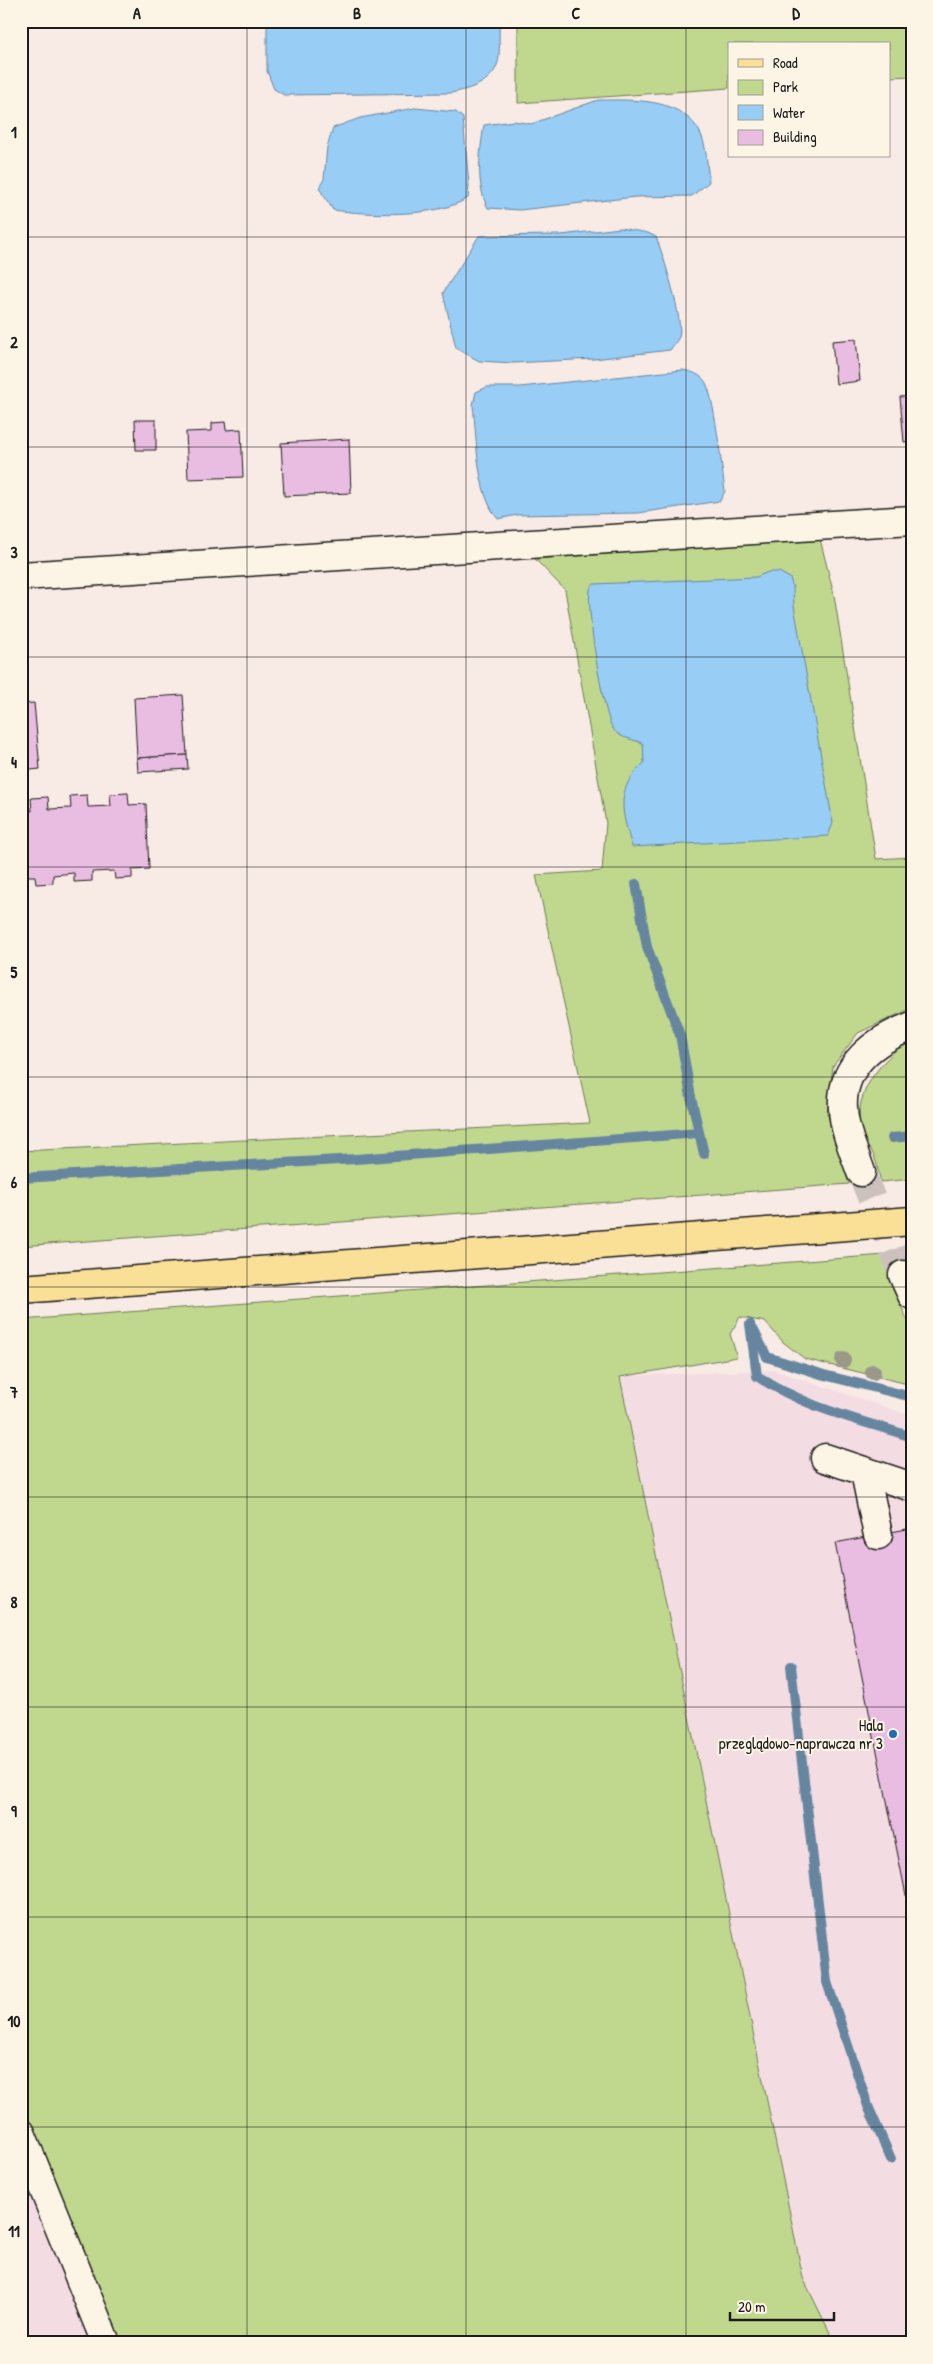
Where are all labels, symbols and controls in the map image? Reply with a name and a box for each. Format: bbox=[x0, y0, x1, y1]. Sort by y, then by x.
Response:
text: A bbox=[133, 2, 141, 24]
text: B bbox=[353, 2, 361, 24]
text: C bbox=[572, 2, 581, 24]
text: D bbox=[792, 2, 800, 24]
legend bbox=[728, 42, 890, 158]
text: Road bbox=[773, 52, 798, 73]
text: Park bbox=[773, 76, 798, 97]
text: Water bbox=[773, 102, 805, 123]
text: 1 bbox=[11, 121, 17, 143]
text: Building bbox=[773, 126, 817, 147]
text: 2 bbox=[10, 331, 18, 353]
text: 3 bbox=[10, 541, 18, 563]
text: 4 bbox=[11, 751, 17, 773]
text: 5 bbox=[11, 961, 18, 983]
text: 6 bbox=[11, 1171, 18, 1193]
text: 7 bbox=[9, 1381, 18, 1403]
text: 8 bbox=[11, 1591, 18, 1613]
place label: Hala przeglądowo-naprawcza nr 3 bbox=[719, 1714, 883, 1754]
marker: Hala przeglądowo-naprawcza nr 3 bbox=[887, 1728, 899, 1740]
text: 9 bbox=[11, 1800, 17, 1822]
text: 10 bbox=[8, 2010, 20, 2032]
text: 11 bbox=[8, 2220, 20, 2242]
scale bar bbox=[730, 2289, 834, 2321]
text: 20 m bbox=[738, 2296, 765, 2317]

